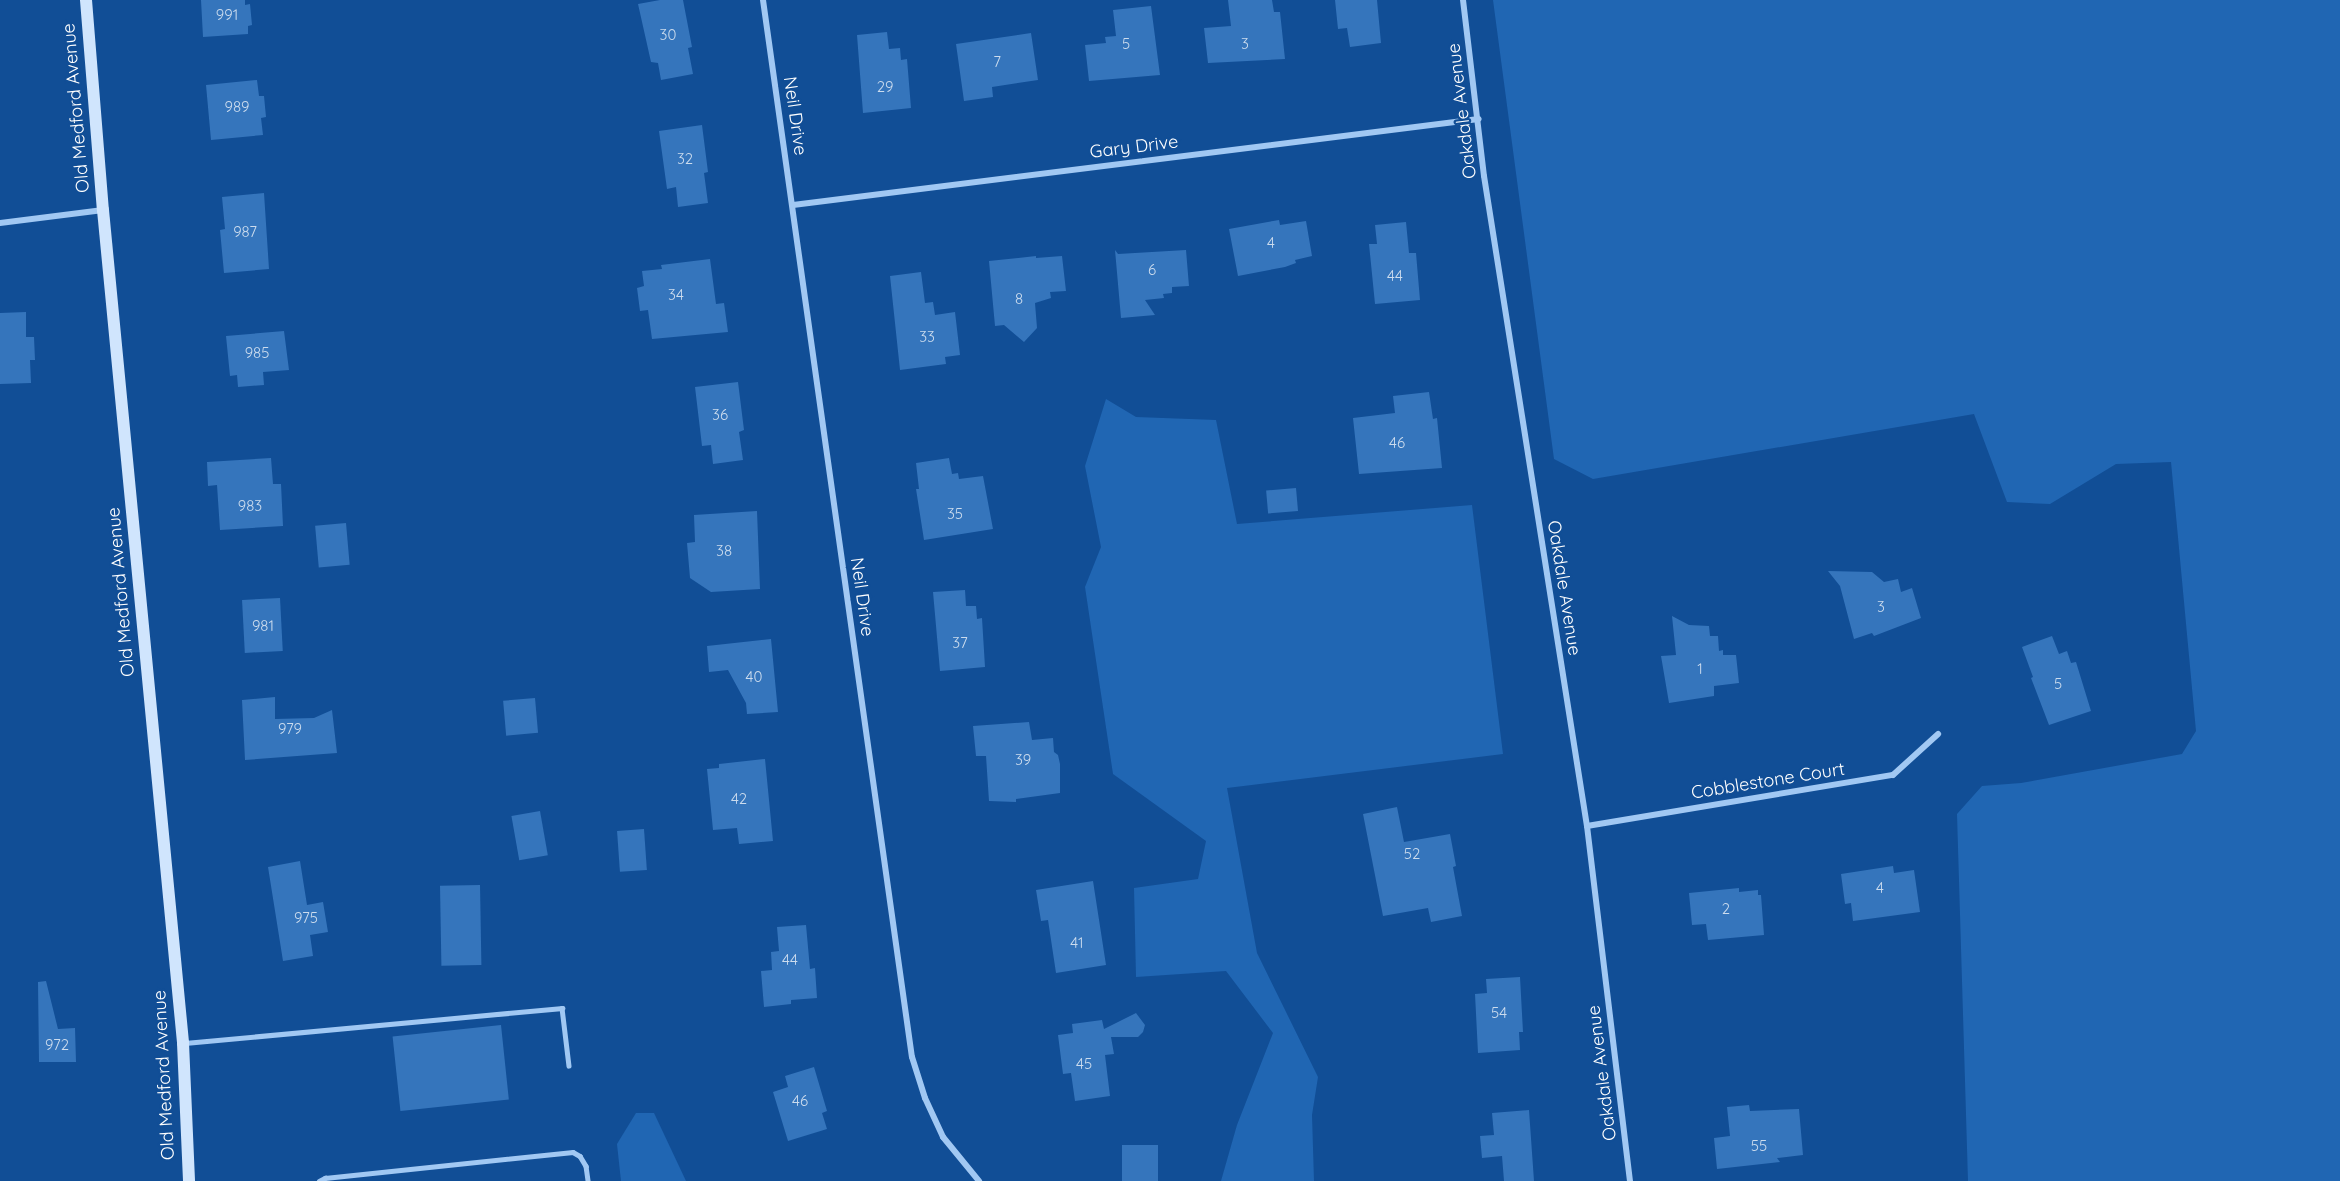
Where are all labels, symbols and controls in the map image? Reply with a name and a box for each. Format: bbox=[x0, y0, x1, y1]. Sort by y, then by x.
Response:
house number: 991 bbox=[216, 6, 238, 24]
street label: Old Medford Avenue bbox=[58, 22, 94, 194]
house number: 30 bbox=[660, 26, 676, 44]
house number: 5 bbox=[1122, 35, 1130, 53]
house number: 3 bbox=[1241, 35, 1249, 53]
street label: Oakdale Avenue bbox=[1443, 42, 1481, 180]
house number: 7 bbox=[993, 53, 1001, 71]
street label: Neil Drive bbox=[779, 75, 811, 157]
house number: 29 bbox=[877, 78, 893, 96]
house number: 989 bbox=[225, 98, 249, 116]
street label: Gary Drive bbox=[1088, 131, 1180, 163]
house number: 32 bbox=[677, 150, 693, 168]
house number: 987 bbox=[233, 223, 257, 241]
house number: 4 bbox=[1267, 234, 1275, 252]
house number: 6 bbox=[1148, 261, 1156, 279]
house number: 44 bbox=[1387, 267, 1403, 285]
house number: 34 bbox=[668, 286, 684, 304]
house number: 8 bbox=[1015, 290, 1023, 308]
house number: 33 bbox=[919, 328, 935, 346]
house number: 985 bbox=[245, 344, 269, 362]
house number: 36 bbox=[712, 406, 728, 424]
house number: 46 bbox=[1389, 434, 1405, 452]
house number: 983 bbox=[238, 497, 262, 515]
house number: 35 bbox=[947, 505, 963, 523]
street label: Old Medford Avenue bbox=[103, 506, 139, 678]
street label: Oakdale Avenue bbox=[1543, 519, 1585, 657]
house number: 38 bbox=[716, 542, 732, 560]
street label: Neil Drive bbox=[846, 556, 878, 638]
house number: 3 bbox=[1877, 598, 1885, 616]
house number: 981 bbox=[252, 617, 274, 635]
house number: 37 bbox=[952, 634, 968, 652]
house number: 1 bbox=[1697, 660, 1703, 678]
house number: 40 bbox=[746, 668, 762, 686]
house number: 5 bbox=[2054, 675, 2062, 693]
house number: 979 bbox=[278, 720, 302, 738]
house number: 39 bbox=[1015, 751, 1031, 769]
street label: Cobblestone Court bbox=[1690, 758, 1846, 804]
house number: 42 bbox=[731, 790, 747, 808]
house number: 52 bbox=[1404, 845, 1420, 863]
house number: 4 bbox=[1876, 879, 1884, 897]
house number: 2 bbox=[1722, 900, 1730, 918]
house number: 975 bbox=[294, 909, 318, 927]
house number: 41 bbox=[1070, 934, 1084, 952]
house number: 44 bbox=[782, 951, 798, 969]
street label: Old Medford Avenue bbox=[149, 989, 179, 1161]
house number: 54 bbox=[1491, 1004, 1507, 1022]
street label: Oakdale Avenue bbox=[1583, 1004, 1621, 1142]
house number: 972 bbox=[45, 1036, 69, 1054]
house number: 45 bbox=[1076, 1055, 1092, 1073]
house number: 46 bbox=[792, 1092, 808, 1110]
house number: 55 bbox=[1751, 1137, 1767, 1155]

